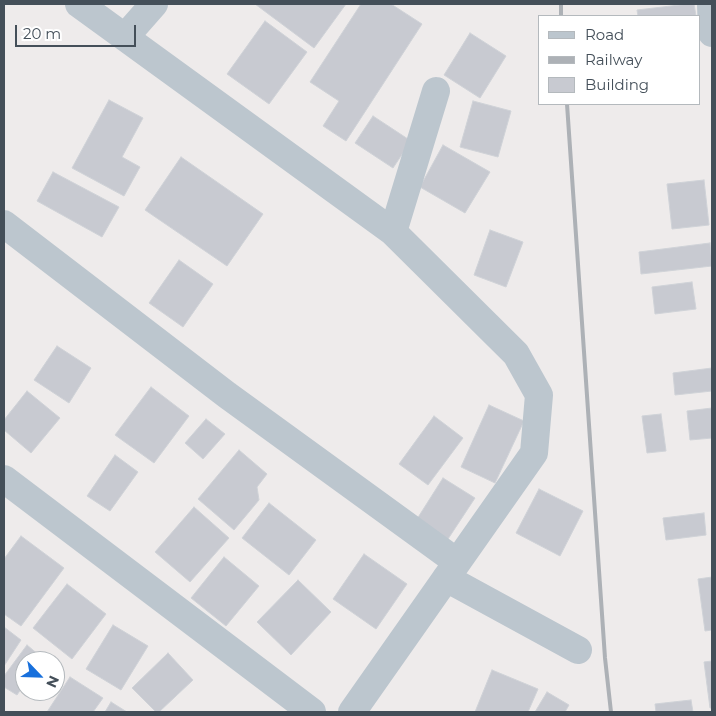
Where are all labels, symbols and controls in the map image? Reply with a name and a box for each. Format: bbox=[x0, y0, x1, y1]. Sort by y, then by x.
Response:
scale bar bbox=[18, 15, 139, 47]
legend bbox=[538, 15, 701, 105]
text: 20 m bbox=[23, 24, 61, 43]
text: Road bbox=[585, 25, 624, 44]
text: Railway bbox=[585, 50, 642, 69]
text: Building bbox=[585, 75, 649, 94]
north arrow bbox=[15, 651, 65, 701]
text: N bbox=[42, 673, 63, 691]

